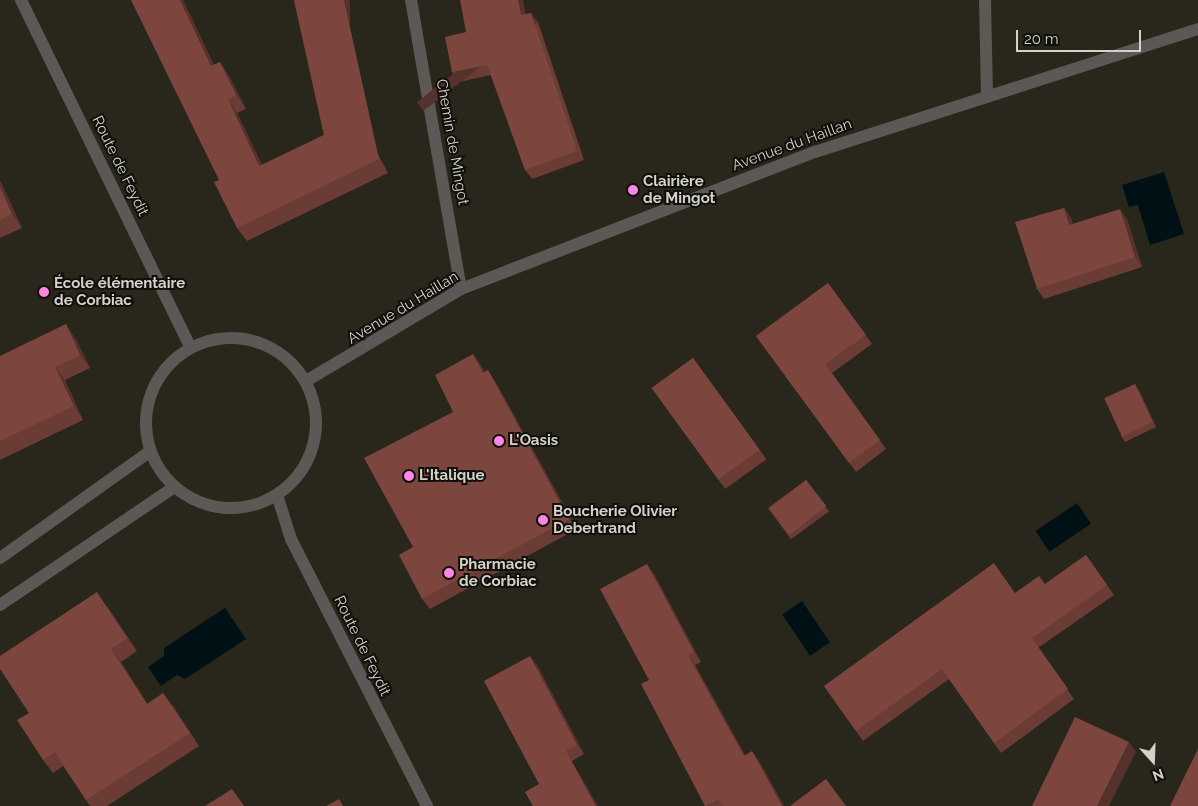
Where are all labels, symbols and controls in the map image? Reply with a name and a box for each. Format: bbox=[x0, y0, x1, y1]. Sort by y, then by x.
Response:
scale bar bbox=[1018, 20, 1143, 52]
text: 20 m bbox=[1024, 30, 1059, 48]
street label: Chemin de Mingot bbox=[432, 78, 472, 206]
street label: Route de Feydit bbox=[88, 113, 152, 219]
street label: Avenue du Haillan bbox=[730, 115, 854, 175]
place label: Clairière de Mingot bbox=[643, 172, 715, 207]
marker: Clairière de Mingot bbox=[627, 184, 639, 196]
street label: Avenue du Haillan bbox=[344, 268, 462, 348]
place label: École élémentaire de Corbiac bbox=[54, 274, 185, 309]
marker: École élémentaire de Corbiac bbox=[38, 286, 50, 298]
place label: L'Oasis bbox=[509, 432, 558, 450]
marker: L'Oasis bbox=[493, 435, 505, 447]
place label: L'Italique bbox=[419, 467, 485, 485]
marker: L'Italique bbox=[403, 470, 415, 482]
place label: Boucherie Olivier Debertrand bbox=[553, 502, 677, 537]
marker: Boucherie Olivier Debertrand bbox=[537, 514, 549, 526]
place label: Pharmacie de Corbiac bbox=[459, 555, 537, 590]
marker: Pharmacie de Corbiac bbox=[443, 567, 455, 579]
street label: Route de Feydit bbox=[330, 593, 394, 699]
north arrow bbox=[1128, 736, 1178, 786]
text: N bbox=[1150, 766, 1166, 784]

